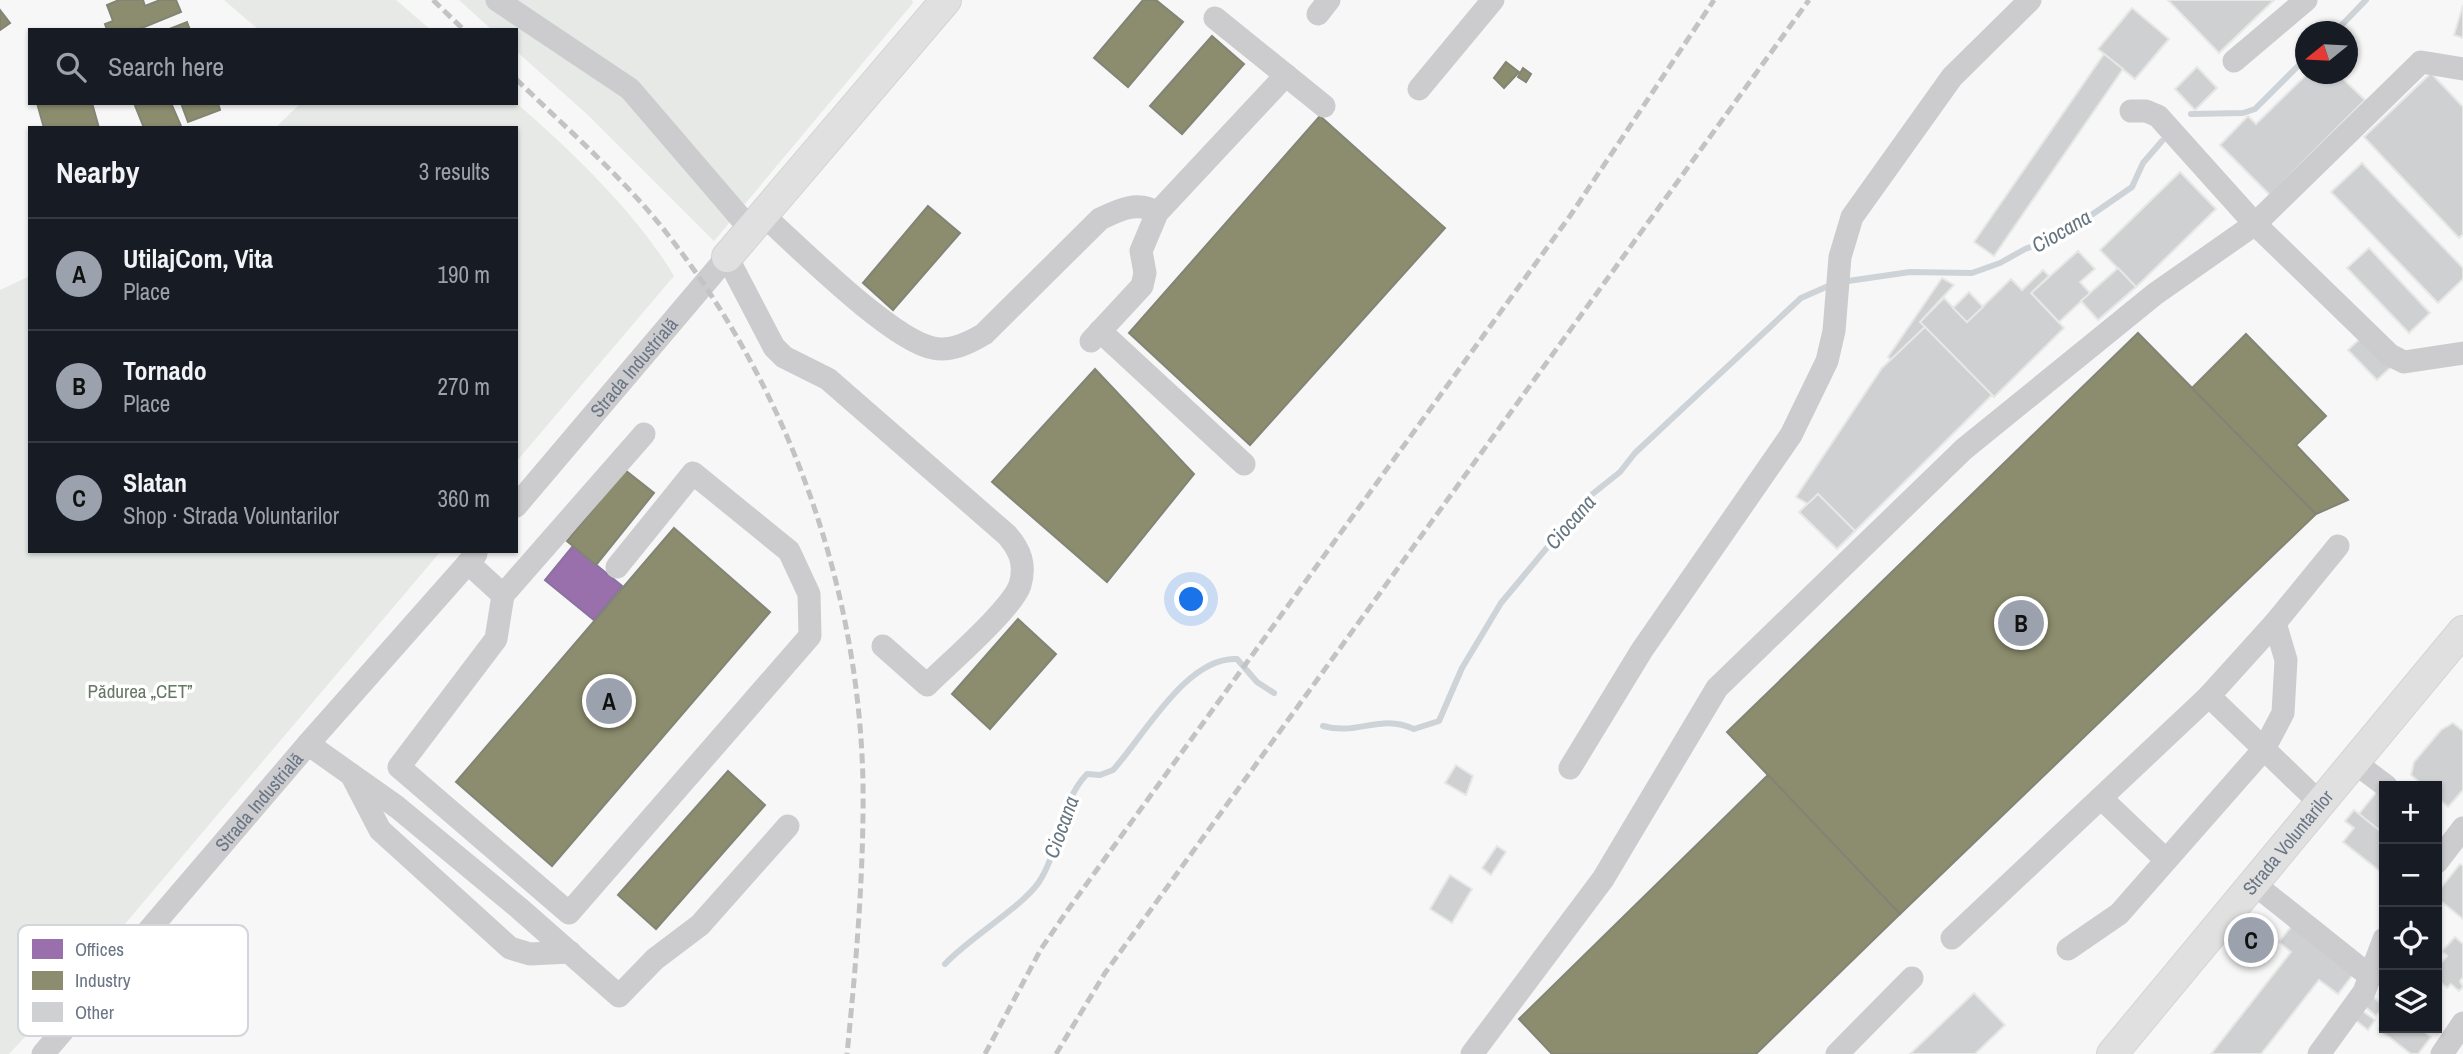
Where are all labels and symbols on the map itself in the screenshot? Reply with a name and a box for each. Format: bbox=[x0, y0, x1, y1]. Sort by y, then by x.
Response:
north arrow bbox=[2295, 21, 2358, 84]
water label: Ciocana bbox=[2026, 202, 2096, 260]
street label: Strada Industrială bbox=[584, 312, 684, 423]
water label: Ciocana bbox=[1538, 488, 1602, 556]
your location bbox=[1174, 582, 1208, 616]
pin: B bbox=[1998, 597, 2044, 649]
pin: A bbox=[586, 675, 632, 727]
park label: Pădurea „CET” bbox=[88, 678, 192, 704]
street label: Strada Industrială bbox=[209, 746, 309, 857]
street label: Strada Voluntarilor bbox=[2236, 784, 2339, 900]
water label: Ciocana bbox=[1036, 792, 1086, 862]
pin: C bbox=[2228, 914, 2274, 966]
legend bbox=[18, 925, 248, 1036]
text: Offices bbox=[75, 936, 124, 962]
text: Industry bbox=[75, 967, 131, 993]
text: Other bbox=[75, 999, 115, 1025]

